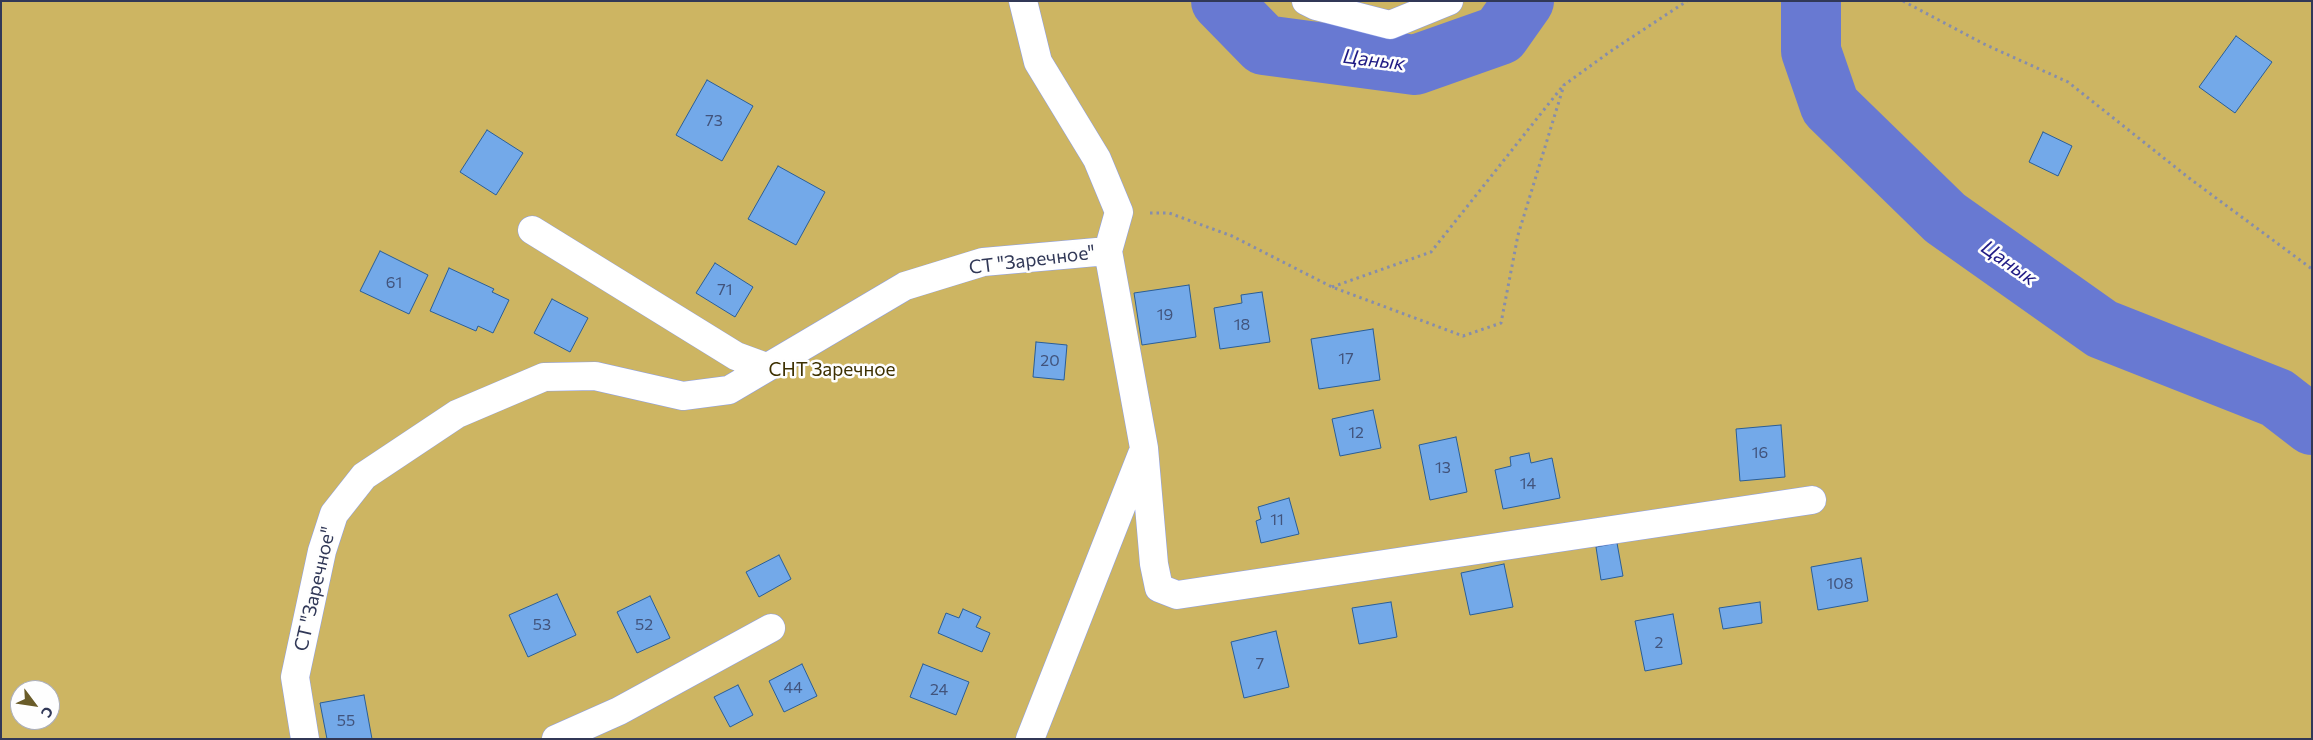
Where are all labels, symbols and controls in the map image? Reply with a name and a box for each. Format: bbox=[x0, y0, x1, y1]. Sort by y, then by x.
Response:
water label: Цанык bbox=[1342, 44, 1406, 76]
house number: 73 bbox=[705, 111, 723, 131]
water label: Цанык bbox=[1977, 235, 2041, 291]
street label: СТ "Заречное" bbox=[968, 241, 1096, 279]
house number: 61 bbox=[386, 273, 402, 293]
house number: 71 bbox=[717, 280, 733, 300]
house number: 19 bbox=[1157, 305, 1173, 325]
house number: 18 bbox=[1234, 315, 1250, 335]
house number: 17 bbox=[1338, 349, 1354, 369]
house number: 20 bbox=[1040, 351, 1060, 371]
park label: СНТ Заречное bbox=[768, 359, 896, 381]
house number: 12 bbox=[1348, 423, 1364, 443]
house number: 16 bbox=[1752, 443, 1768, 463]
house number: 13 bbox=[1435, 458, 1451, 478]
house number: 14 bbox=[1520, 474, 1536, 494]
house number: 11 bbox=[1270, 510, 1284, 530]
street label: СТ "Заречное" bbox=[290, 525, 340, 653]
house number: 108 bbox=[1827, 574, 1853, 594]
house number: 53 bbox=[533, 615, 551, 635]
house number: 52 bbox=[635, 615, 653, 635]
house number: 2 bbox=[1655, 633, 1663, 653]
house number: 7 bbox=[1256, 654, 1264, 674]
house number: 44 bbox=[783, 678, 803, 698]
north arrow bbox=[10, 680, 60, 730]
house number: 24 bbox=[930, 680, 948, 700]
text: С bbox=[38, 704, 57, 721]
house number: 55 bbox=[337, 711, 355, 731]

